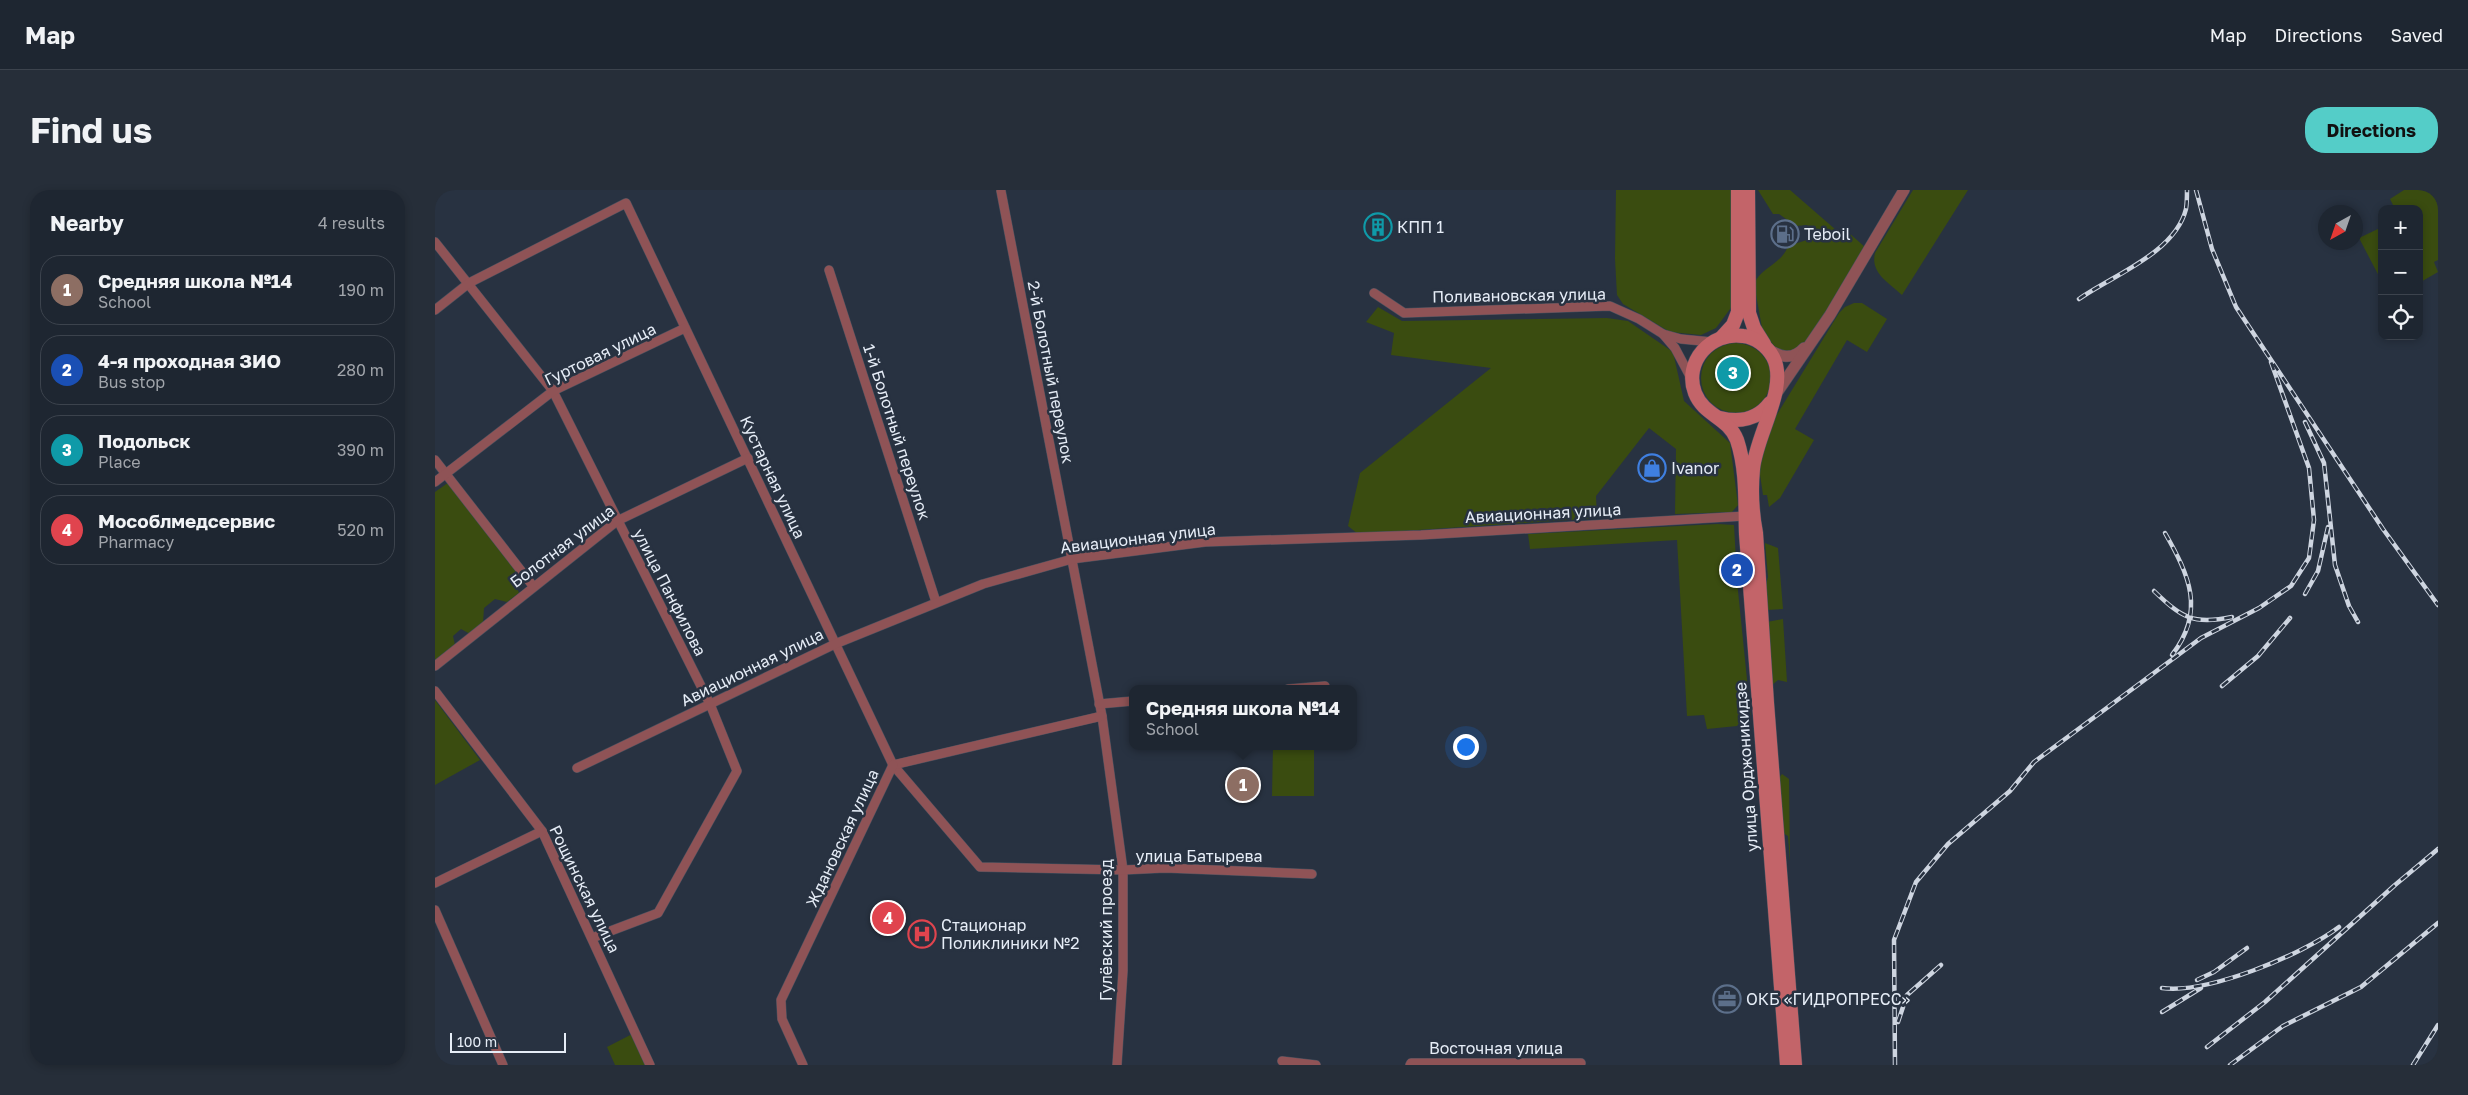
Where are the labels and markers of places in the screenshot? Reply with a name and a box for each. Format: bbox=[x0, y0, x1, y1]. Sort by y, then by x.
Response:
building icon: КПП 1 bbox=[1363, 212, 1393, 242]
place label: КПП 1 bbox=[1397, 217, 1444, 237]
fuel station icon: Teboil bbox=[1770, 219, 1800, 249]
place label: Teboil bbox=[1804, 224, 1851, 244]
pin: 3 bbox=[1717, 354, 1749, 392]
shop icon: Ivanor bbox=[1637, 453, 1667, 483]
place label: Ivanor bbox=[1671, 458, 1719, 478]
pin: 2 bbox=[1721, 551, 1753, 589]
pin: 1 bbox=[1227, 766, 1259, 804]
pin: 4 bbox=[872, 899, 904, 937]
place label: Стационар Поликлиники №2 bbox=[941, 915, 1079, 953]
hospital icon: Стационар Поликлиники №2 bbox=[907, 919, 937, 949]
office icon: ОКБ «ГИДРОПРЕСС» bbox=[1712, 984, 1742, 1014]
place label: ОКБ «ГИДРОПРЕСС» bbox=[1746, 989, 1911, 1009]

